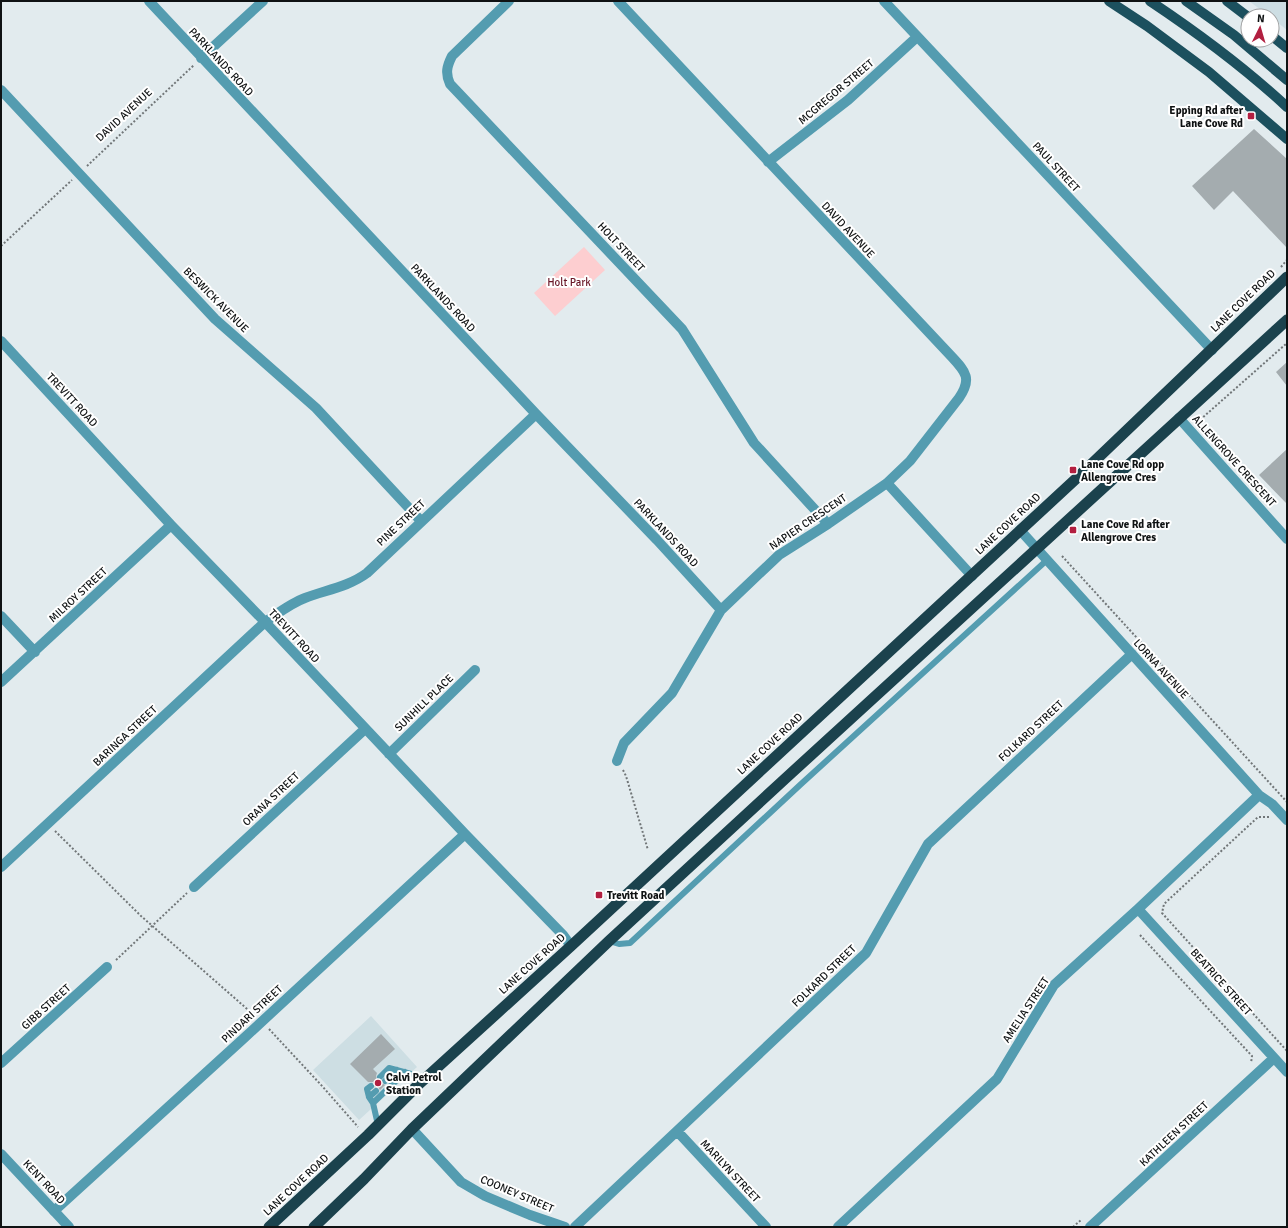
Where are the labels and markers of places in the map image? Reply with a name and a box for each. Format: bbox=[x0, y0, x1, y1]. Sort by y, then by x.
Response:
place label: Epping Rd after Lane Cove Rd bbox=[1169, 104, 1244, 130]
marker: Epping Rd after Lane Cove Rd bbox=[1246, 111, 1256, 121]
place label: Lane Cove Rd opp Allengrove Cres bbox=[1081, 458, 1164, 484]
marker: Lane Cove Rd opp Allengrove Cres bbox=[1068, 465, 1078, 475]
place label: Lane Cove Rd after Allengrove Cres bbox=[1081, 518, 1170, 544]
marker: Lane Cove Rd after Allengrove Cres bbox=[1068, 525, 1078, 535]
place label: Trevitt Road bbox=[607, 889, 665, 902]
marker: Trevitt Road bbox=[594, 890, 604, 900]
place label: Calvi Petrol Station bbox=[386, 1071, 442, 1097]
marker: Calvi Petrol Station bbox=[373, 1078, 383, 1088]

